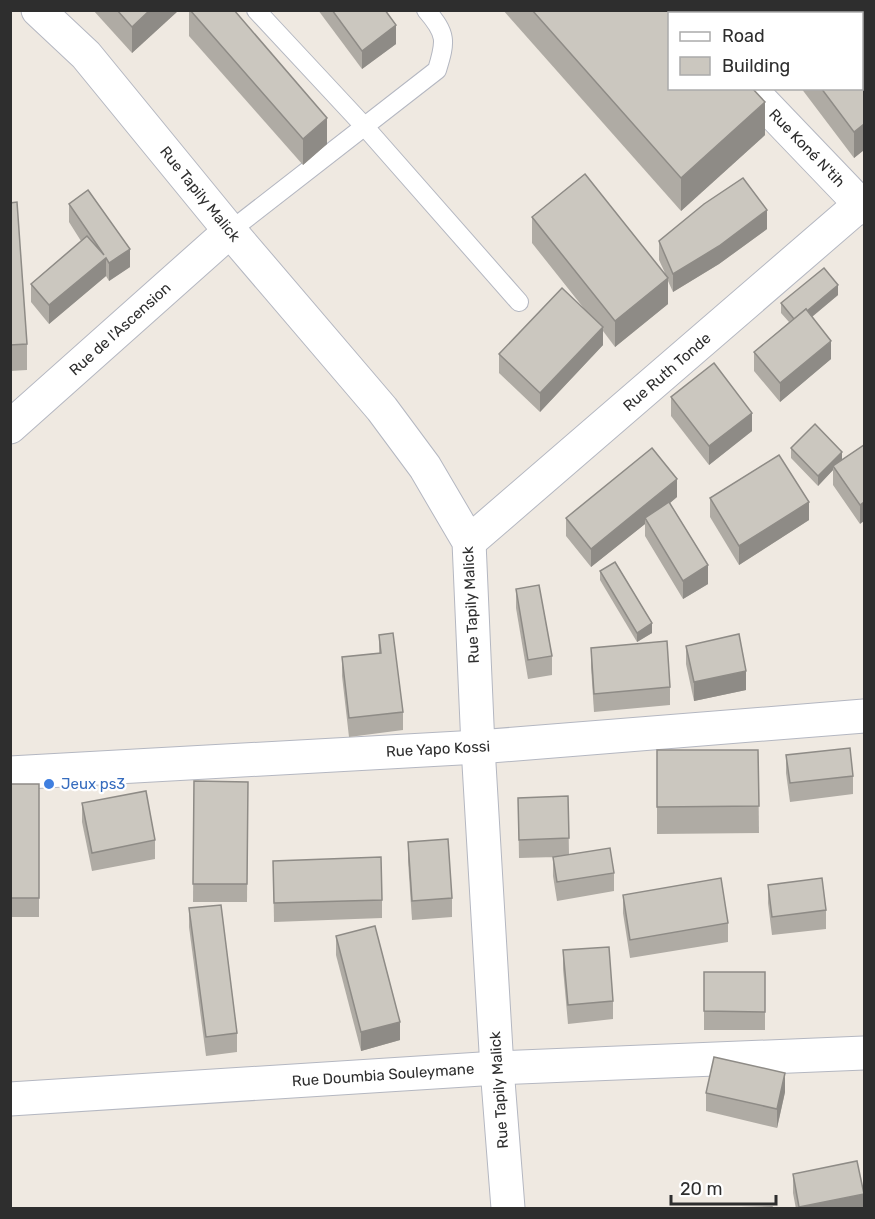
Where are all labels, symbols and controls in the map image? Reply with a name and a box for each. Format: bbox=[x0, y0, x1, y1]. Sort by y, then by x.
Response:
legend bbox=[668, 12, 863, 90]
text: Road bbox=[722, 25, 765, 47]
text: Building bbox=[722, 55, 790, 77]
street label: Rue Koné N'tih bbox=[765, 105, 849, 191]
street label: Rue Tapily Malick bbox=[156, 143, 244, 245]
street label: Rue de l'Ascension bbox=[66, 279, 174, 379]
street label: Rue Ruth Tonde bbox=[619, 329, 715, 415]
street label: Rue Tapily Malick bbox=[459, 546, 483, 664]
street label: Rue Yapo Kossi bbox=[385, 737, 491, 761]
place label: Jeux ps3 bbox=[61, 775, 125, 793]
marker: Jeux ps3 bbox=[42, 777, 56, 791]
street label: Rue Tapily Malick bbox=[486, 1031, 512, 1149]
street label: Rue Doumbia Souleymane bbox=[291, 1060, 475, 1090]
scale bar bbox=[671, 1168, 776, 1206]
text: 20 m bbox=[680, 1178, 722, 1200]

